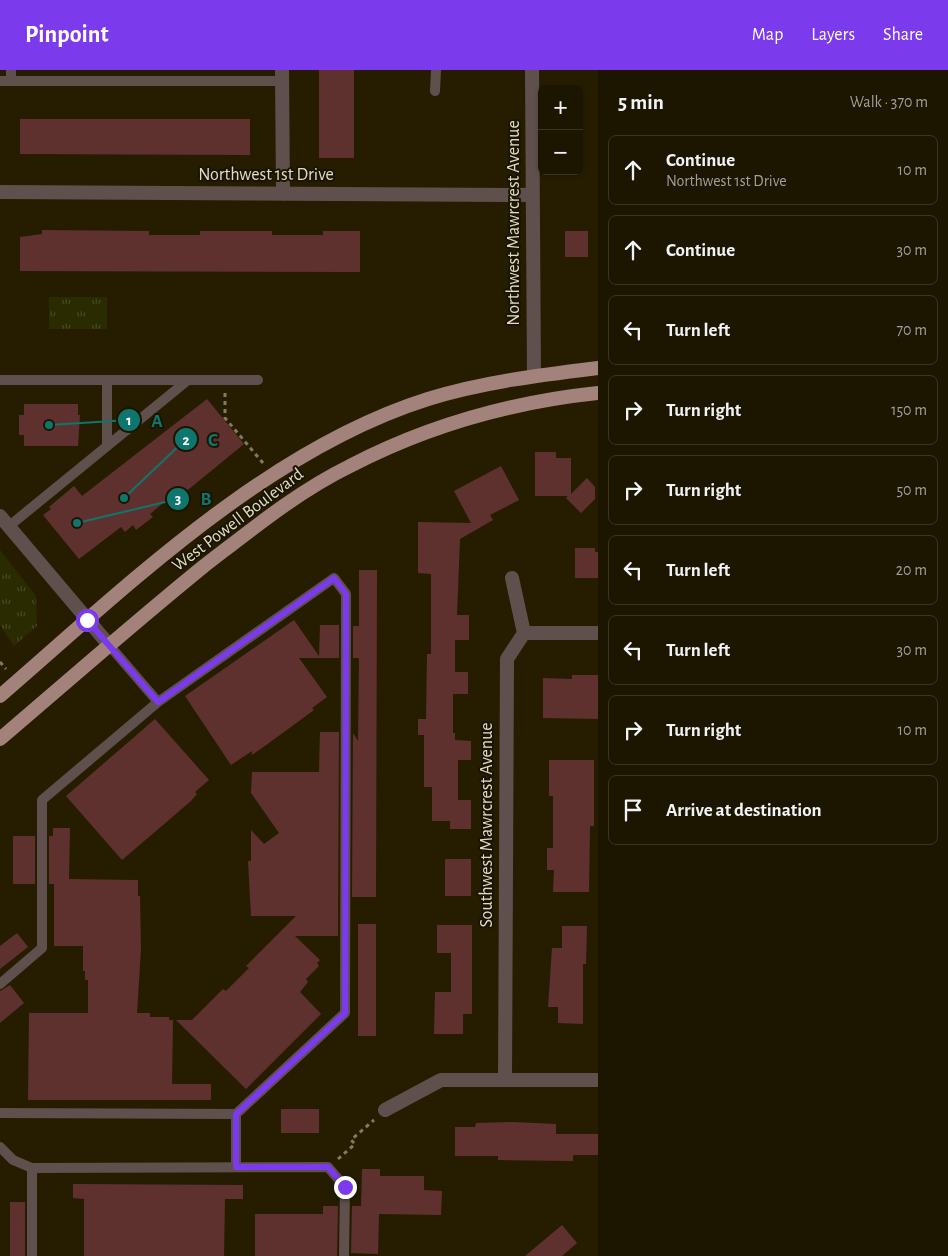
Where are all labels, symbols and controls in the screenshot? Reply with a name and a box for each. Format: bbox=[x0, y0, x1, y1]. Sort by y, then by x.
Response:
text: Pinpoint bbox=[25, 23, 109, 47]
text: Map bbox=[752, 26, 783, 44]
text: Layers bbox=[811, 26, 855, 44]
text: Share bbox=[883, 26, 923, 44]
map controls bbox=[538, 85, 583, 175]
button: + bbox=[538, 85, 583, 130]
text: 5 min bbox=[618, 92, 664, 113]
text: Walk · 370 m bbox=[850, 94, 928, 110]
street label: Northwest Mawrcrest Avenue bbox=[505, 120, 523, 326]
button: − bbox=[538, 130, 583, 175]
text: Continue bbox=[666, 151, 735, 170]
icon: ahead bbox=[619, 156, 647, 184]
text: 10 m bbox=[898, 162, 927, 178]
street label: Northwest 1st Drive bbox=[198, 166, 334, 184]
text: Northwest 1st Drive bbox=[666, 173, 787, 189]
icon: ahead bbox=[619, 236, 647, 264]
text: Continue bbox=[666, 241, 735, 260]
text: 30 m bbox=[897, 242, 927, 258]
icon: left bbox=[619, 316, 647, 344]
text: Turn left bbox=[666, 321, 730, 340]
text: 70 m bbox=[896, 322, 927, 338]
icon: right bbox=[619, 396, 647, 424]
text: Turn right bbox=[666, 401, 741, 420]
text: 150 m bbox=[891, 402, 927, 418]
callout: A bbox=[116, 403, 173, 437]
text: A bbox=[151, 412, 163, 431]
text: 1 bbox=[126, 413, 132, 428]
callout: C bbox=[173, 422, 228, 456]
text: C bbox=[208, 431, 218, 450]
text: 2 bbox=[182, 433, 190, 448]
street label: West Powell Boulevard bbox=[168, 464, 308, 576]
icon: right bbox=[619, 476, 647, 504]
text: Turn right bbox=[666, 481, 741, 500]
callout: B bbox=[166, 482, 222, 516]
text: 50 m bbox=[896, 482, 927, 498]
text: 3 bbox=[175, 492, 181, 507]
icon: left bbox=[619, 556, 647, 584]
text: Turn left bbox=[666, 561, 730, 580]
text: 20 m bbox=[896, 562, 927, 578]
route start bbox=[76, 609, 99, 632]
icon: left bbox=[619, 636, 647, 664]
text: Turn left bbox=[666, 641, 730, 660]
text: 30 m bbox=[897, 642, 927, 658]
icon: right bbox=[619, 716, 647, 744]
text: Turn right bbox=[666, 721, 741, 740]
street label: Southwest Mawrcrest Avenue bbox=[478, 722, 496, 928]
text: 10 m bbox=[898, 722, 927, 738]
icon: arrive bbox=[619, 796, 647, 824]
text: Arrive at destination bbox=[666, 801, 822, 820]
route end bbox=[334, 1176, 357, 1199]

